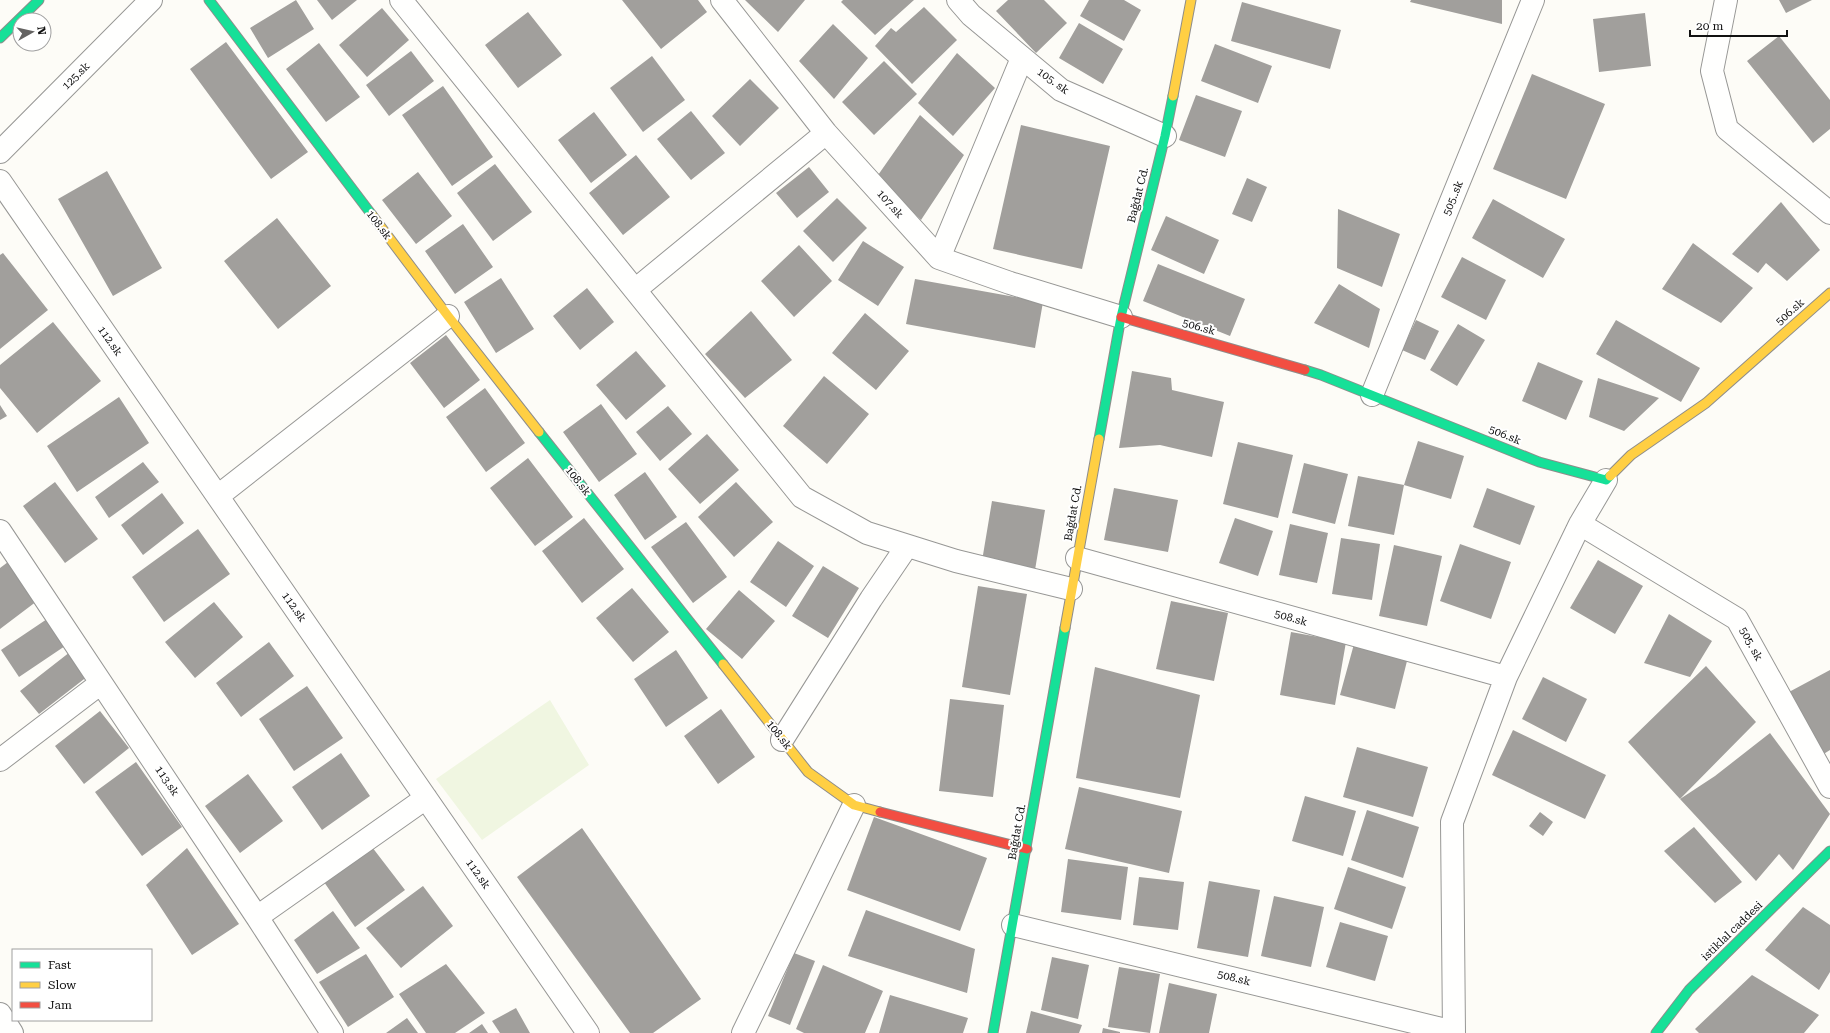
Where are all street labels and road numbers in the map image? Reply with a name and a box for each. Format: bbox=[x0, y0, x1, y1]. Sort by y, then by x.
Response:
street label: 125.sk bbox=[60, 60, 92, 92]
street label: 105. sk bbox=[1034, 65, 1072, 97]
street label: Bağdat Cd. bbox=[1125, 166, 1151, 224]
street label: 505..sk bbox=[1440, 179, 1466, 217]
street label: 107.sk bbox=[874, 187, 906, 221]
street label: 108.sk bbox=[364, 208, 394, 242]
street label: 506.sk bbox=[1773, 296, 1807, 328]
street label: 506.sk bbox=[1181, 316, 1217, 338]
street label: 112.sk bbox=[95, 323, 125, 359]
street label: 506.sk bbox=[1487, 423, 1523, 447]
street label: 108.sk bbox=[563, 464, 593, 498]
street label: Bağdat Cd. bbox=[1062, 484, 1084, 542]
street label: 112.sk bbox=[279, 589, 309, 625]
street label: 508.sk bbox=[1273, 607, 1309, 629]
street label: 505. sk bbox=[1737, 625, 1765, 663]
street label: 108.sk bbox=[764, 718, 794, 752]
street label: 113.sk bbox=[152, 763, 182, 799]
street label: Bağdat Cd. bbox=[1006, 803, 1028, 861]
street label: 112.sk bbox=[463, 856, 493, 892]
street label: istiklal caddesi bbox=[1699, 898, 1765, 963]
street label: 508.sk bbox=[1216, 968, 1252, 988]

